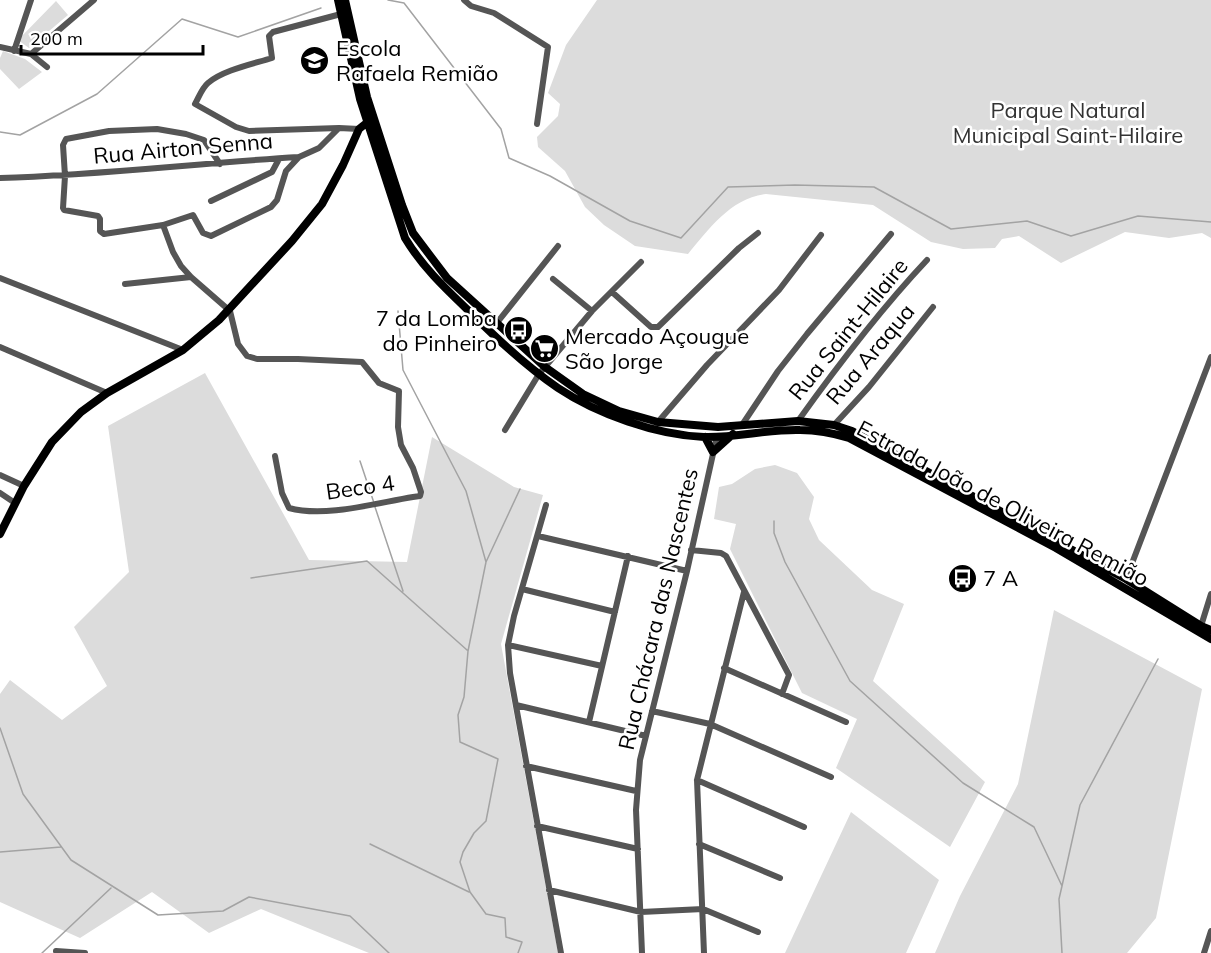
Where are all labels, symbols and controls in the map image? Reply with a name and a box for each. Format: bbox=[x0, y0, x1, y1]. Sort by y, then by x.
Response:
scale bar bbox=[21, 18, 202, 56]
text: 200 m bbox=[30, 27, 83, 50]
place label: Escola Rafaela Remião bbox=[336, 34, 498, 87]
school or university icon: Escola Rafaela Remião bbox=[299, 45, 331, 77]
park label: Parque Natural Municipal Saint-Hilaire bbox=[953, 96, 1183, 149]
street label: Rua Airton Senna bbox=[92, 126, 274, 170]
street label: Rua Saint-Hilaire bbox=[782, 252, 914, 406]
street label: Rua Araqua bbox=[820, 298, 920, 410]
place label: 7 da Lomba do Pinheiro bbox=[376, 304, 497, 357]
bus stop icon: 7 da Lomba do Pinheiro bbox=[502, 315, 534, 347]
place label: Mercado Açougue São Jorge bbox=[565, 322, 749, 375]
supermarket icon: Mercado Açougue São Jorge bbox=[528, 333, 560, 365]
street label: Estrada João de Oliveira Remião bbox=[852, 414, 1154, 592]
street label: Rua Chácara das Nascentes bbox=[612, 465, 704, 753]
street label: Beco 4 bbox=[324, 468, 396, 506]
bus stop icon: 7 A bbox=[946, 562, 978, 594]
place label: 7 A bbox=[983, 564, 1018, 592]

